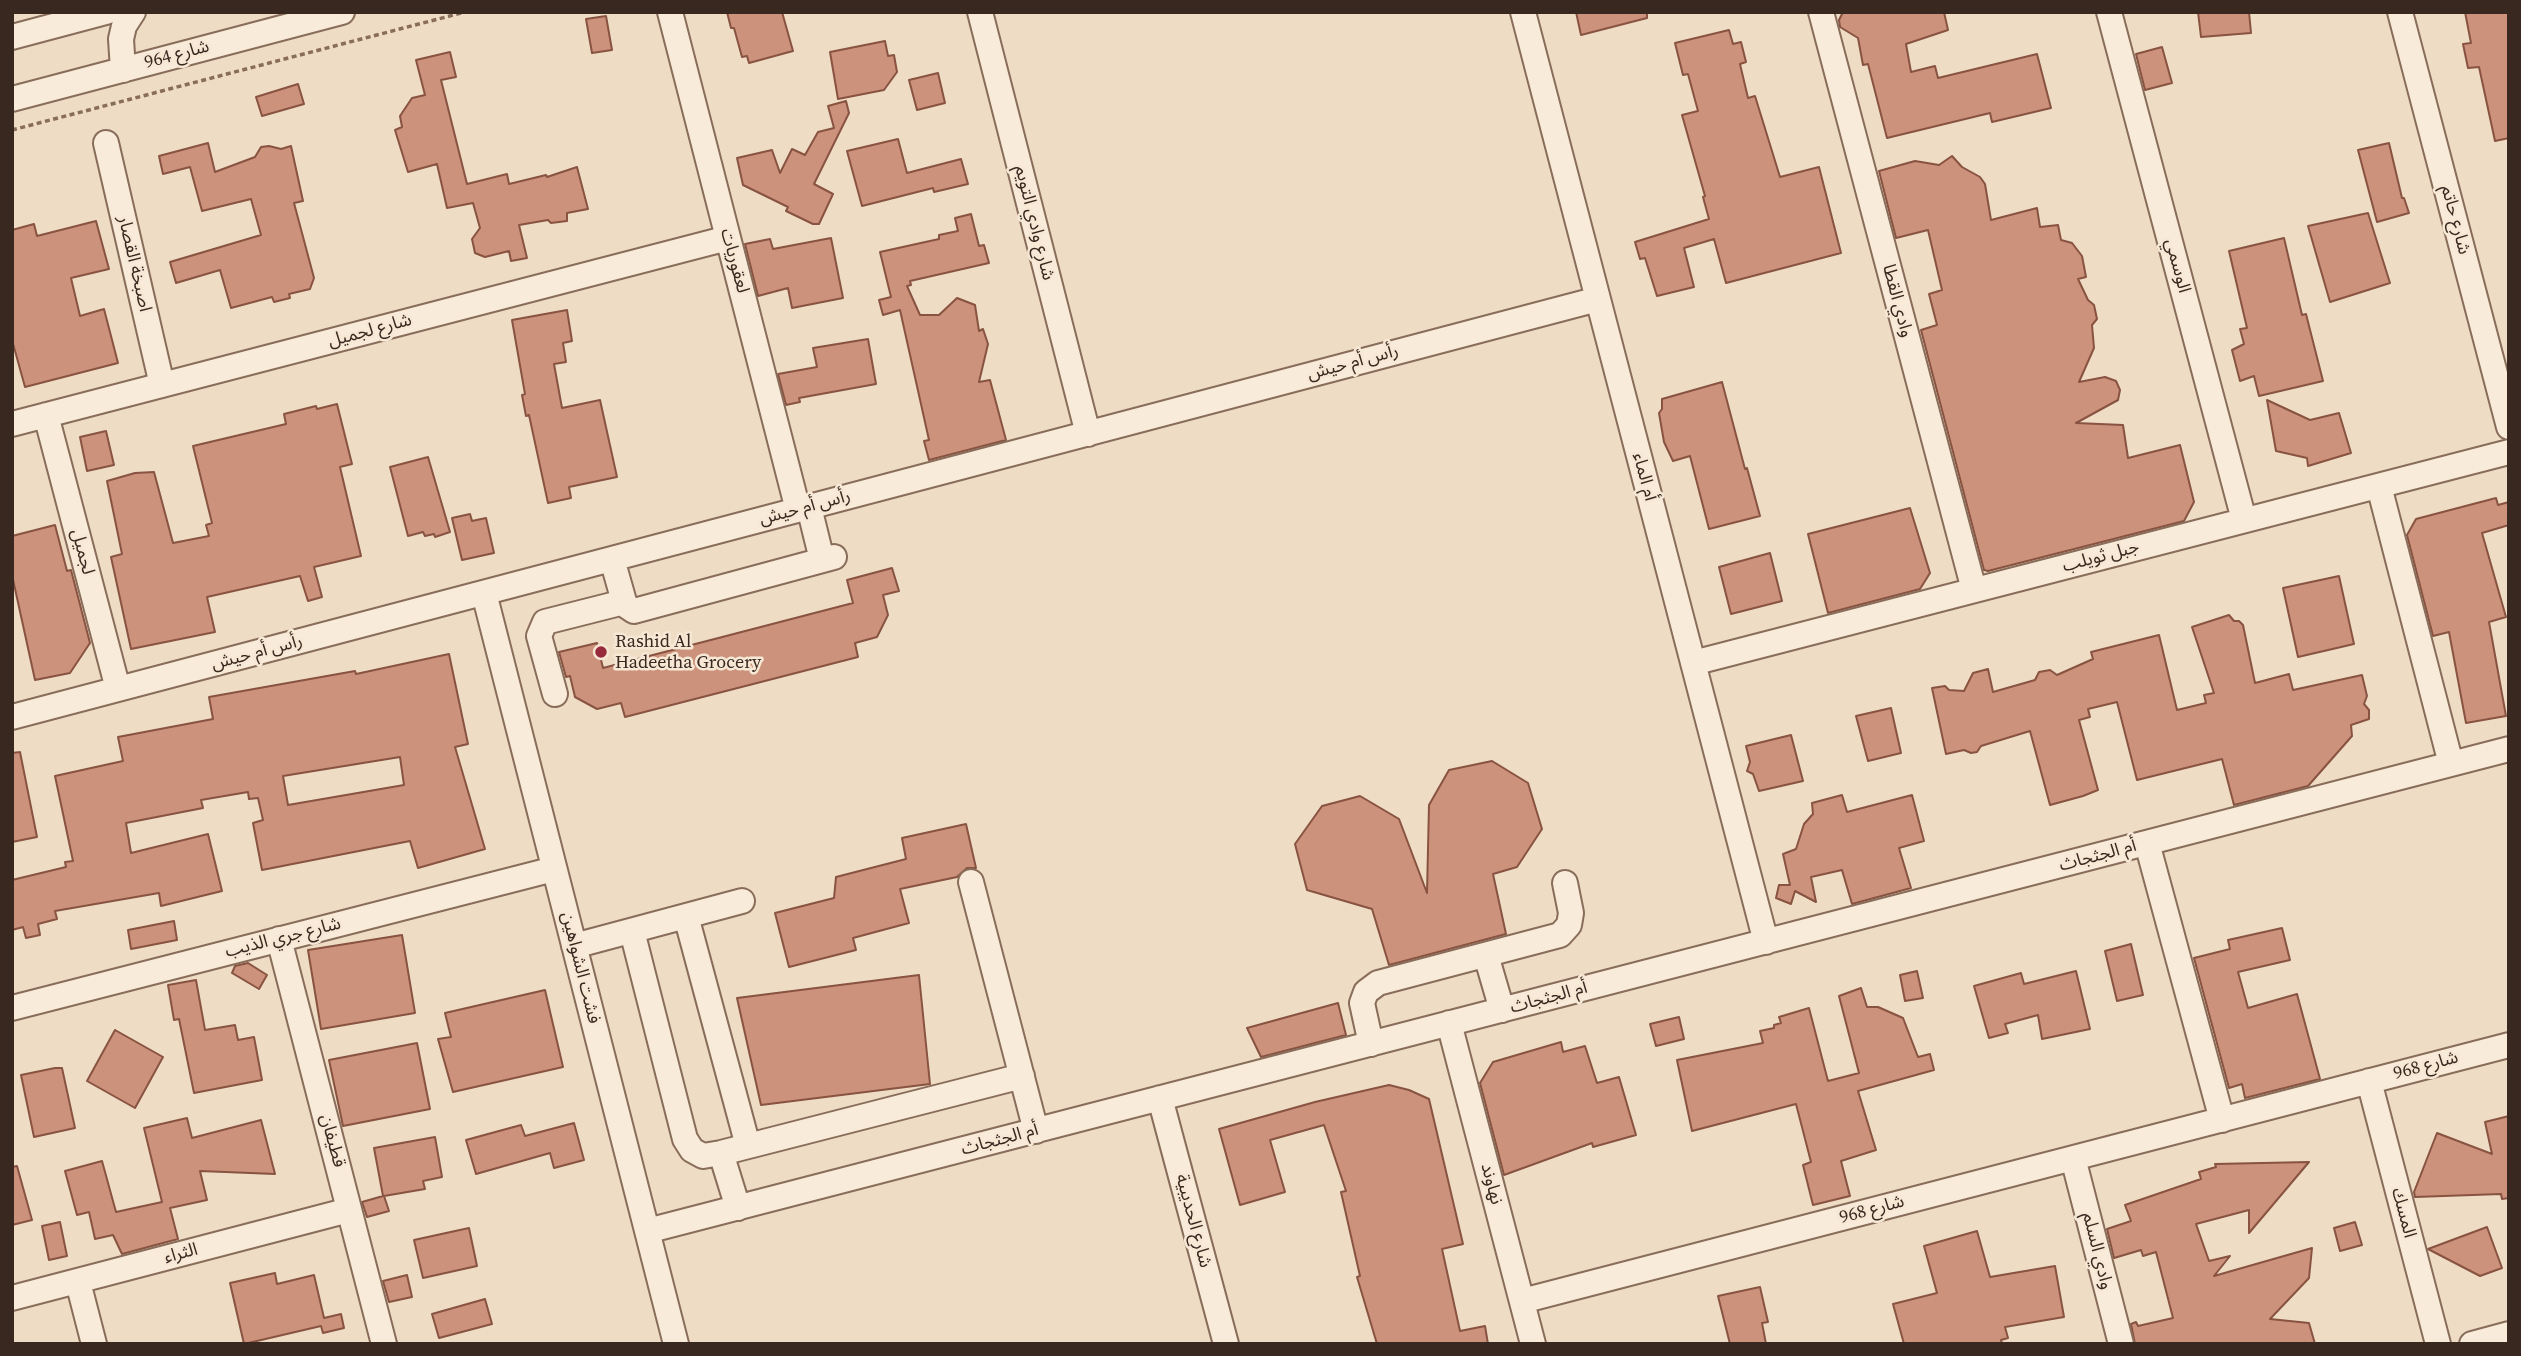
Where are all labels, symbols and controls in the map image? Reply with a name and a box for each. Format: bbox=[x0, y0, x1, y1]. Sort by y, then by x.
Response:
street label: شارع 964 bbox=[142, 36, 212, 74]
street label: شارع وادي التويم bbox=[1009, 163, 1059, 283]
street label: شارع حاتم bbox=[2435, 183, 2475, 257]
street label: اصبخة القصار bbox=[112, 214, 156, 314]
street label: لعقوريات bbox=[715, 226, 753, 296]
street label: الوسمي bbox=[2159, 237, 2195, 295]
street label: وادي القطا bbox=[1877, 262, 1917, 340]
street label: شارع لجميل bbox=[326, 309, 414, 353]
street label: رأس أم حيش bbox=[1305, 340, 1401, 386]
street label: أم الماء bbox=[1627, 450, 1661, 504]
street label: رأس أم حيش bbox=[757, 485, 853, 531]
street label: لجميل bbox=[66, 527, 98, 577]
street label: جبل ثويلب bbox=[2060, 536, 2142, 578]
street label: رأس أم حيش bbox=[209, 630, 305, 676]
place label: Rashid Al Hadeetha Grocery bbox=[615, 631, 761, 674]
marker: Rashid Al Hadeetha Grocery bbox=[593, 644, 609, 660]
street label: أم الجثجاث bbox=[2057, 835, 2139, 877]
street label: فشت الشواهين bbox=[556, 910, 604, 1026]
street label: شارع جري الذيب bbox=[223, 913, 343, 963]
street label: أم الجثجاث bbox=[1508, 977, 1590, 1019]
street label: شارع 968 bbox=[2391, 1047, 2461, 1085]
street label: قطيفان bbox=[315, 1112, 349, 1170]
street label: أم الجثجاث bbox=[959, 1119, 1041, 1161]
street label: نهاوند bbox=[1475, 1161, 1507, 1207]
street label: شارع الحديبية bbox=[1170, 1172, 1216, 1270]
street label: المسك bbox=[2386, 1185, 2420, 1241]
street label: شارع 968 bbox=[1837, 1191, 1907, 1229]
street label: وادي السلم bbox=[2077, 1210, 2117, 1292]
street label: الثراء bbox=[162, 1239, 200, 1269]

